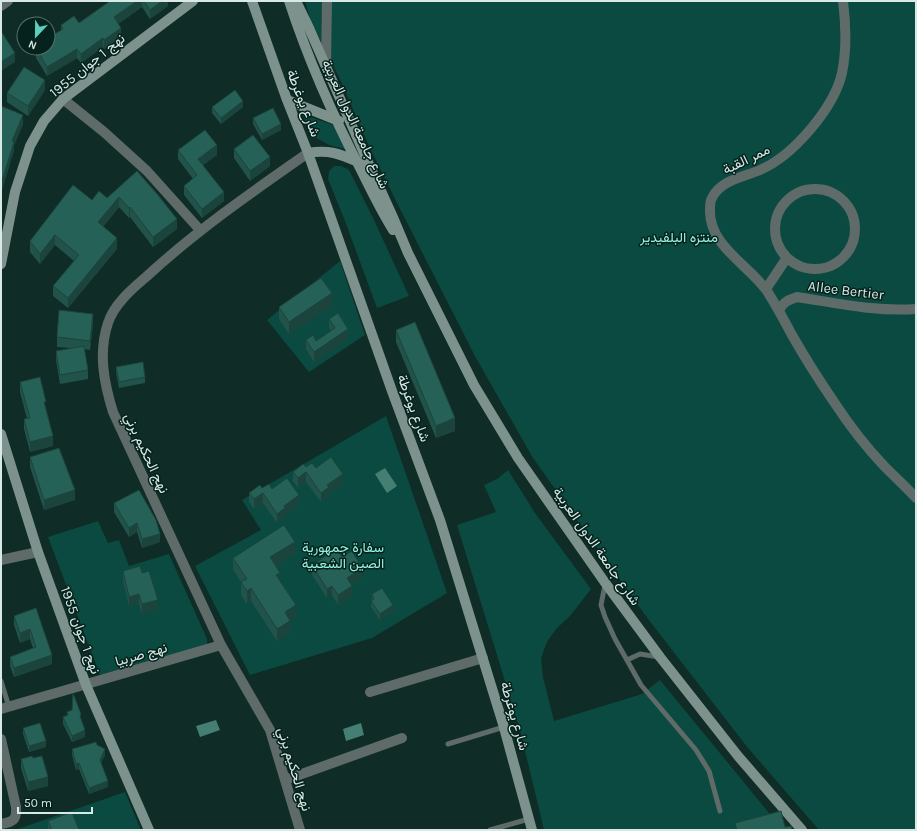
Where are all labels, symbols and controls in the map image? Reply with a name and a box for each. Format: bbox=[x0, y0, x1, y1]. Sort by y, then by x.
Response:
north arrow bbox=[16, 16, 56, 56]
street label: نهج 1 جوان 1955 bbox=[46, 30, 130, 103]
text: N bbox=[26, 37, 39, 52]
street label: شارع جامعة الدول العربية bbox=[316, 57, 393, 192]
street label: شارع يوغرطة bbox=[281, 67, 324, 140]
street label: ممر القبة bbox=[720, 141, 773, 178]
park label: منتزه البلفيدير bbox=[639, 229, 718, 246]
street label: Allee Bertier bbox=[807, 277, 886, 304]
street label: شارع يوغرطة bbox=[392, 372, 434, 445]
street label: نهج الحكيم برني bbox=[118, 410, 173, 497]
street label: شارع جامعة الدول العربية bbox=[548, 484, 644, 610]
park label: سفارة جمهورية الصين الشعبية bbox=[302, 539, 384, 572]
street label: نهج 1 جوان 1955 bbox=[55, 584, 104, 677]
street label: نهج صربيا bbox=[113, 639, 170, 672]
street label: شارع يوغرطة bbox=[495, 680, 532, 753]
street label: نهج الحكيم برني bbox=[271, 725, 315, 814]
scale bar bbox=[18, 789, 92, 815]
text: 50 m bbox=[24, 796, 52, 810]

